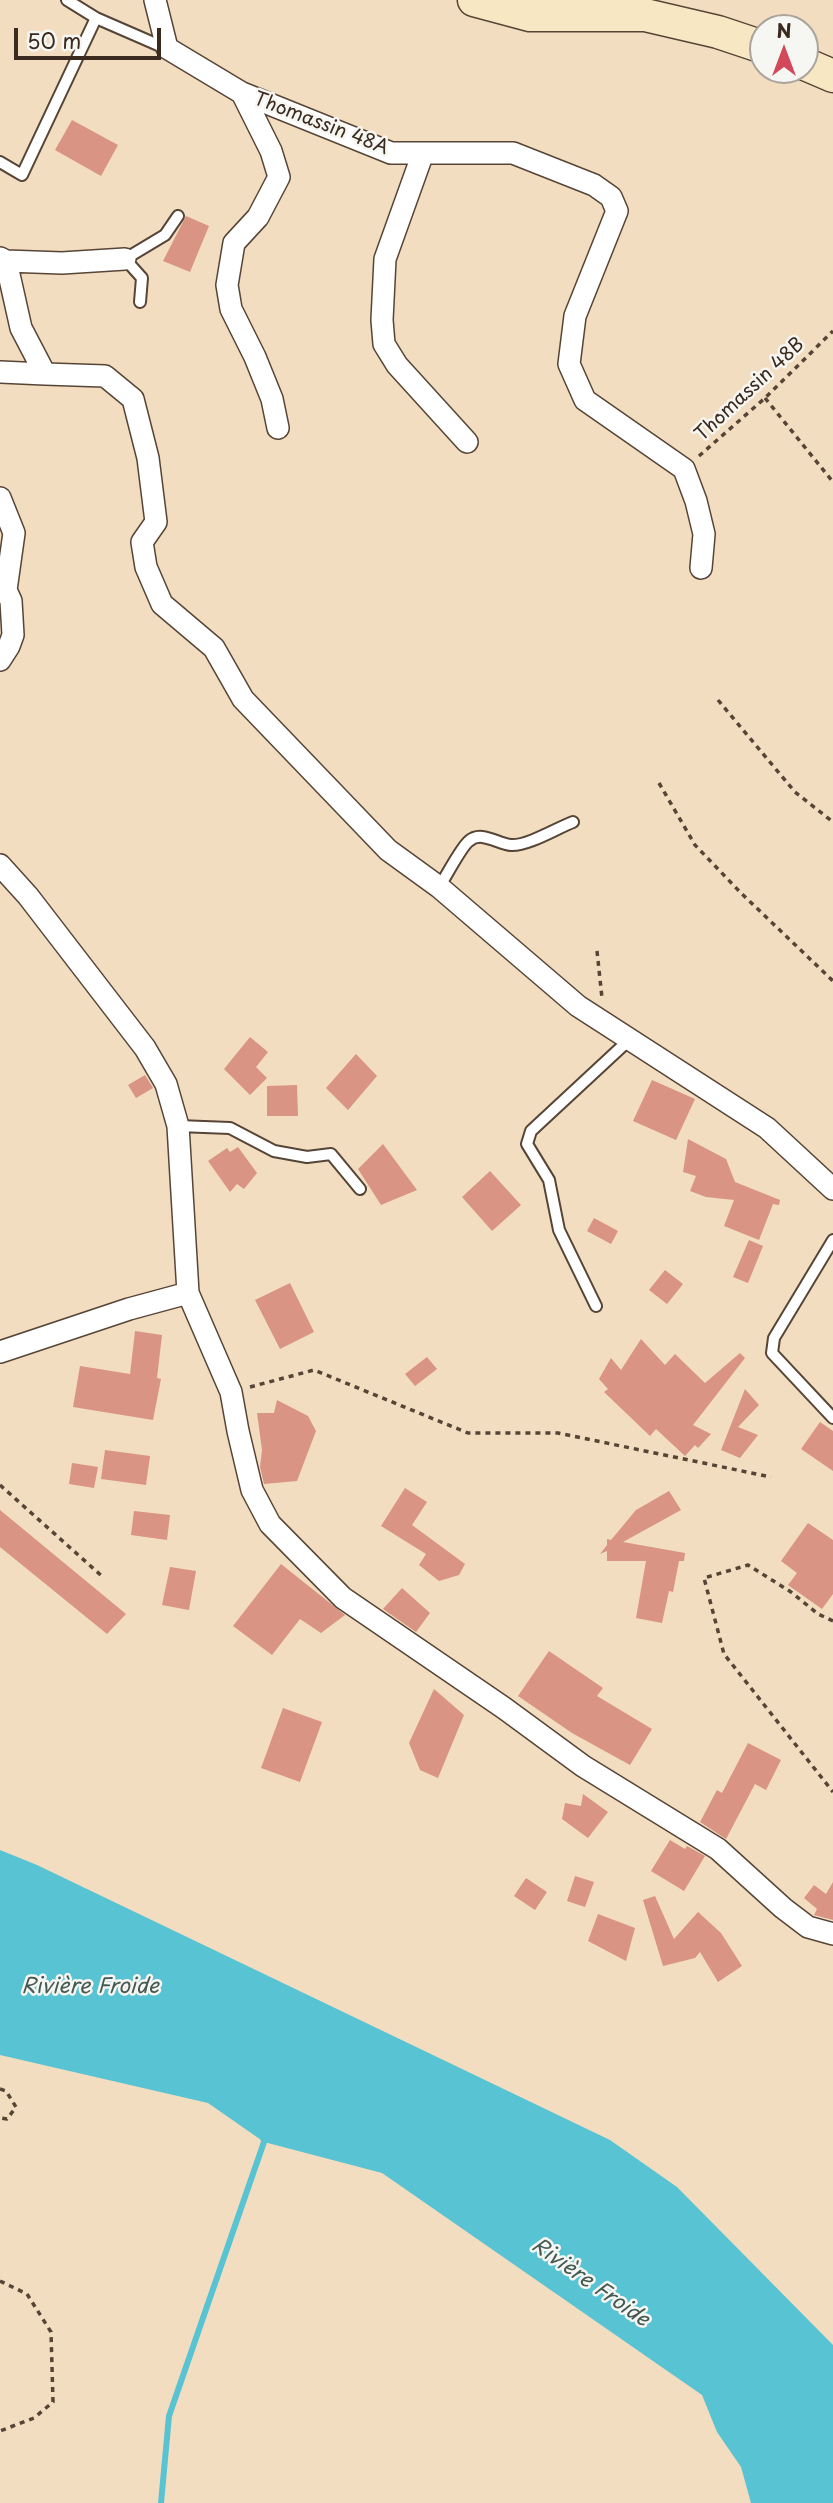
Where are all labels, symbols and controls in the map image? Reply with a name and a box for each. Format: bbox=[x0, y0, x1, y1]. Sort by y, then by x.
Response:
scale bar bbox=[18, 14, 164, 58]
north arrow bbox=[749, 14, 819, 84]
text: N bbox=[776, 16, 792, 44]
text: 50 m bbox=[27, 24, 81, 56]
street label: Thomassin 48A bbox=[250, 88, 392, 160]
street label: Thomassin 48B bbox=[691, 334, 809, 446]
water label: Rivière Froide bbox=[21, 1974, 159, 2000]
water label: Rivière Froide bbox=[526, 2233, 654, 2333]

